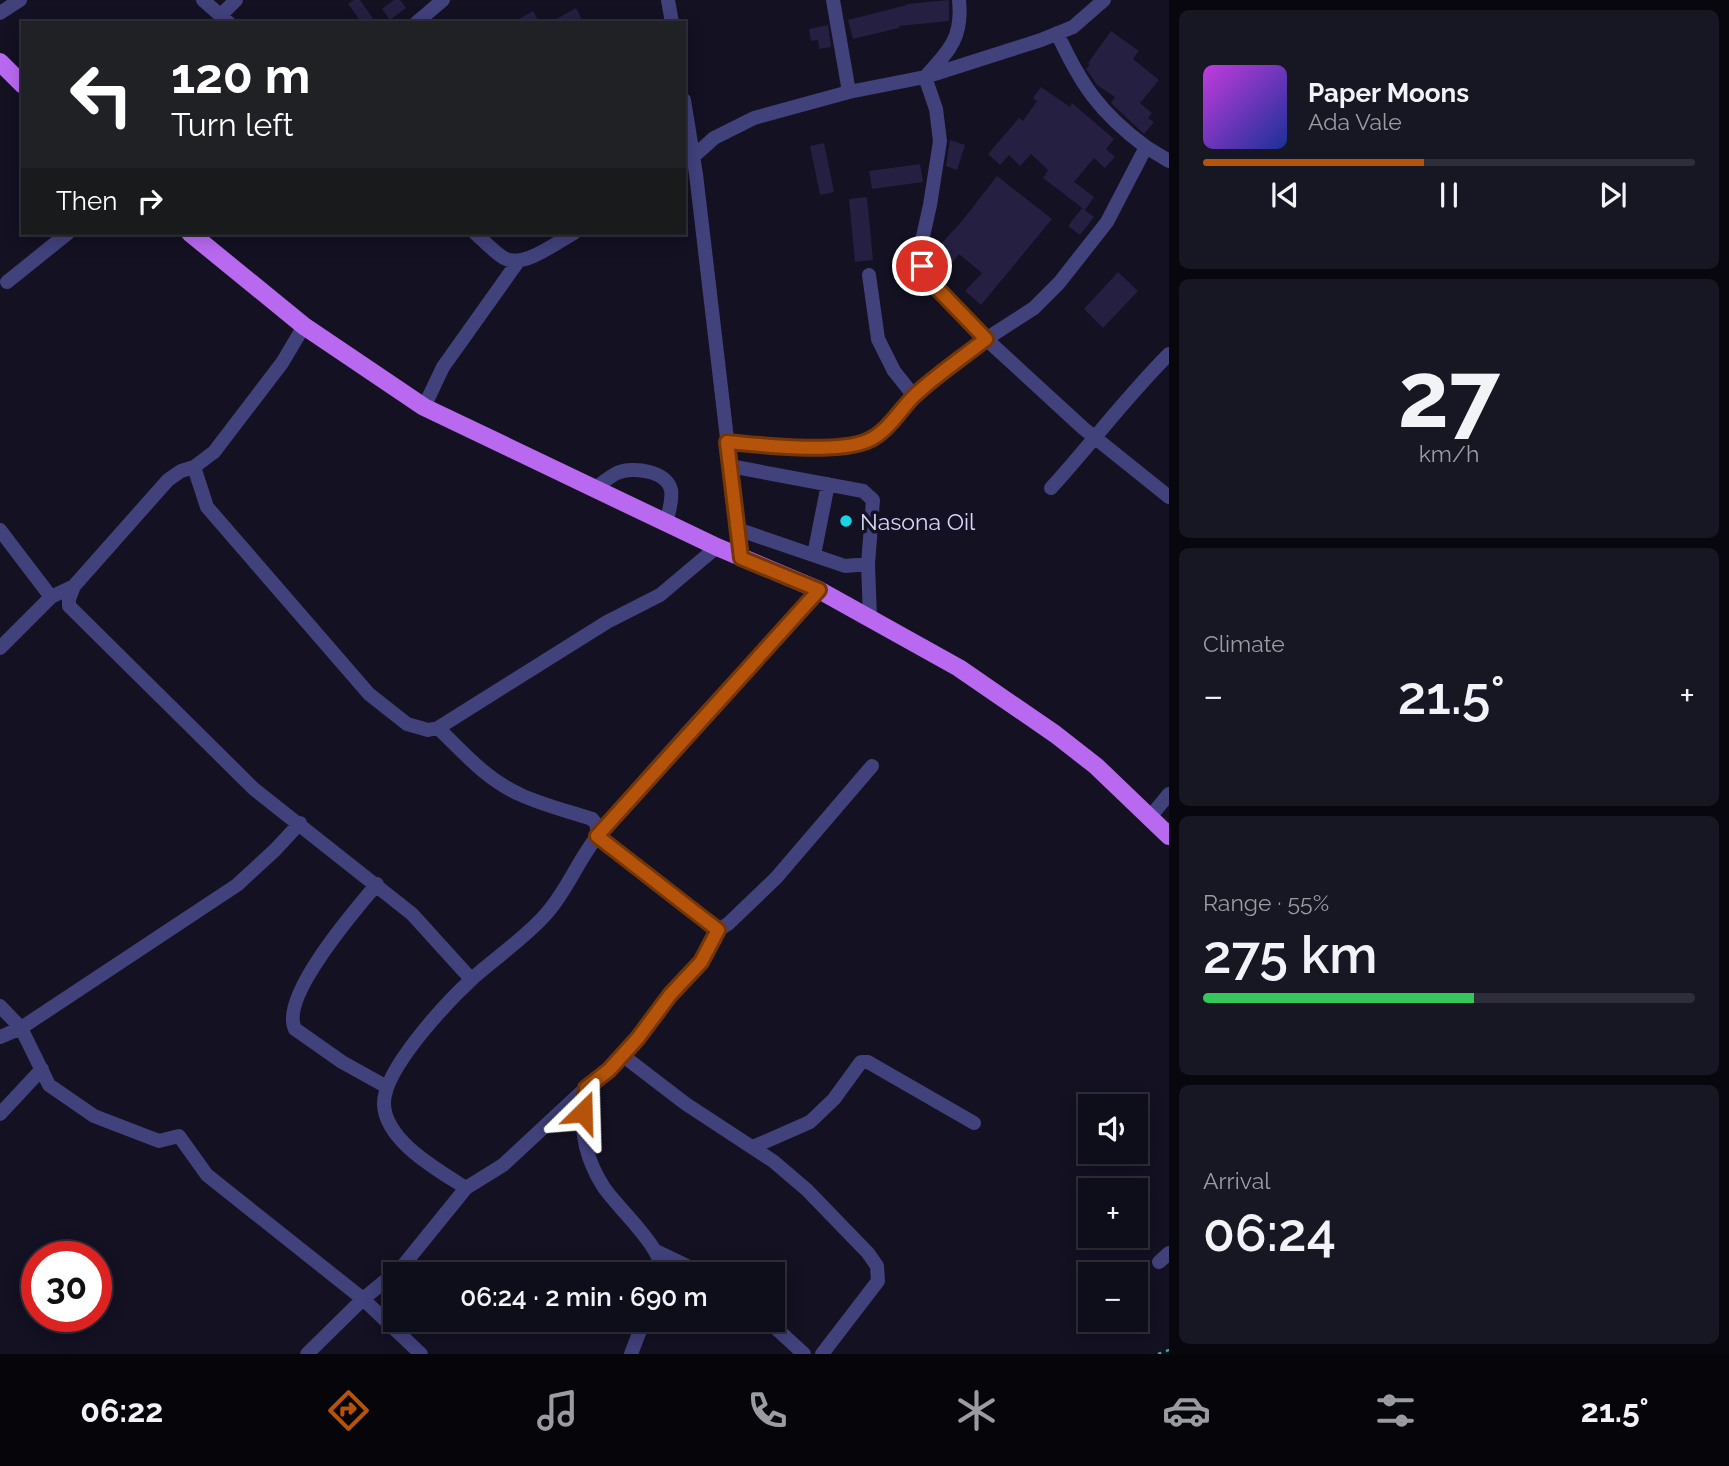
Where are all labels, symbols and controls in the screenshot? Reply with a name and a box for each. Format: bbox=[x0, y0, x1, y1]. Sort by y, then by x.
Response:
text: 120 m bbox=[171, 47, 310, 104]
icon: left bbox=[56, 49, 147, 140]
text: Paper Moons bbox=[1308, 78, 1469, 108]
text: Turn left bbox=[171, 106, 293, 143]
text: Ada Vale bbox=[1308, 108, 1402, 135]
icon: previous bbox=[1266, 176, 1304, 214]
icon: pause bbox=[1430, 176, 1468, 214]
icon: next bbox=[1594, 176, 1632, 214]
icon: right bbox=[131, 182, 169, 220]
text: Then bbox=[56, 186, 117, 216]
pin bbox=[892, 236, 952, 296]
icon: arrive bbox=[903, 247, 941, 285]
text: 27 bbox=[1398, 341, 1500, 448]
text: km/h bbox=[1419, 440, 1479, 467]
place label: Nasona Oil bbox=[860, 508, 976, 535]
marker: Nasona Oil bbox=[838, 513, 854, 529]
text: Climate bbox=[1203, 630, 1285, 657]
text: 21.5° bbox=[1398, 665, 1505, 726]
text: − bbox=[1203, 673, 1223, 718]
text: + bbox=[1679, 673, 1695, 718]
text: Range · 55% bbox=[1203, 889, 1329, 916]
text: 275 km bbox=[1203, 924, 1378, 985]
position arrow bbox=[546, 1075, 620, 1149]
map controls bbox=[1078, 1094, 1148, 1332]
button: sound bbox=[1078, 1094, 1148, 1164]
text: Arrival bbox=[1203, 1167, 1270, 1194]
button: + bbox=[1078, 1178, 1148, 1248]
text: 06:24 bbox=[1203, 1202, 1336, 1263]
speed limit sign: 30 bbox=[21, 1241, 112, 1332]
button: − bbox=[1078, 1262, 1148, 1332]
text: 06:24 · 2 min · 690 m bbox=[460, 1282, 708, 1312]
icon: directions bbox=[324, 1386, 373, 1435]
icon: music bbox=[533, 1386, 582, 1435]
icon: phone bbox=[743, 1386, 792, 1435]
icon: climate bbox=[952, 1386, 1001, 1435]
icon: car bbox=[1162, 1386, 1211, 1435]
icon: filters bbox=[1371, 1386, 1420, 1435]
text: 06:22 bbox=[80, 1392, 163, 1429]
text: 21.5° bbox=[1581, 1392, 1649, 1429]

